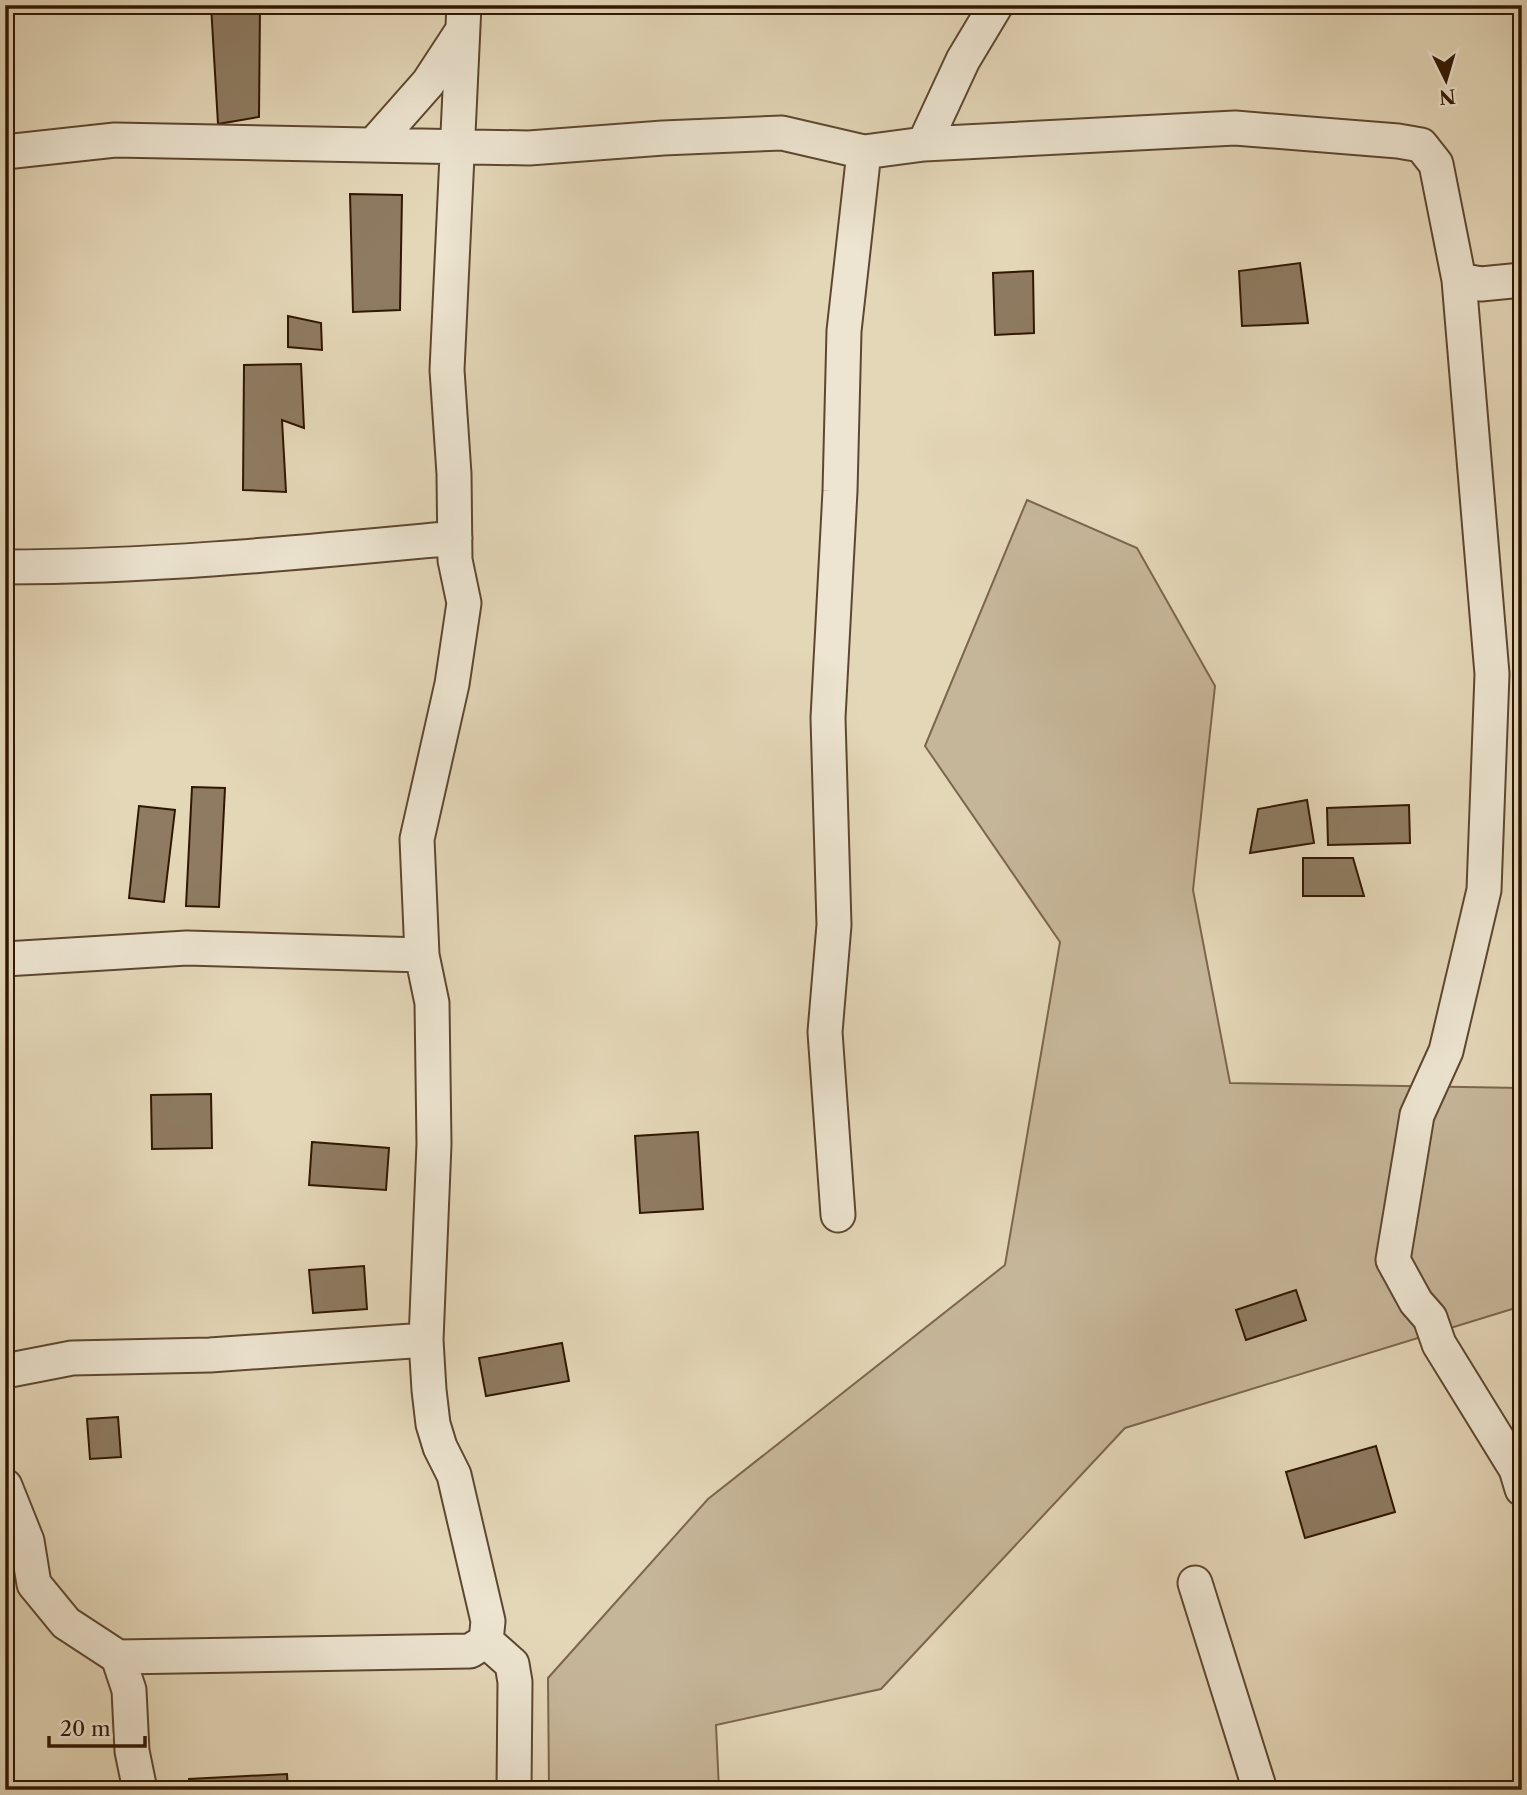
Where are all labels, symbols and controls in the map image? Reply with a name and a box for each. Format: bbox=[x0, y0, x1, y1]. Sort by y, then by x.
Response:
north arrow bbox=[1412, 46, 1482, 116]
text: N bbox=[1438, 84, 1457, 109]
scale bar bbox=[49, 1704, 145, 1748]
text: 20 m bbox=[60, 1716, 111, 1741]

